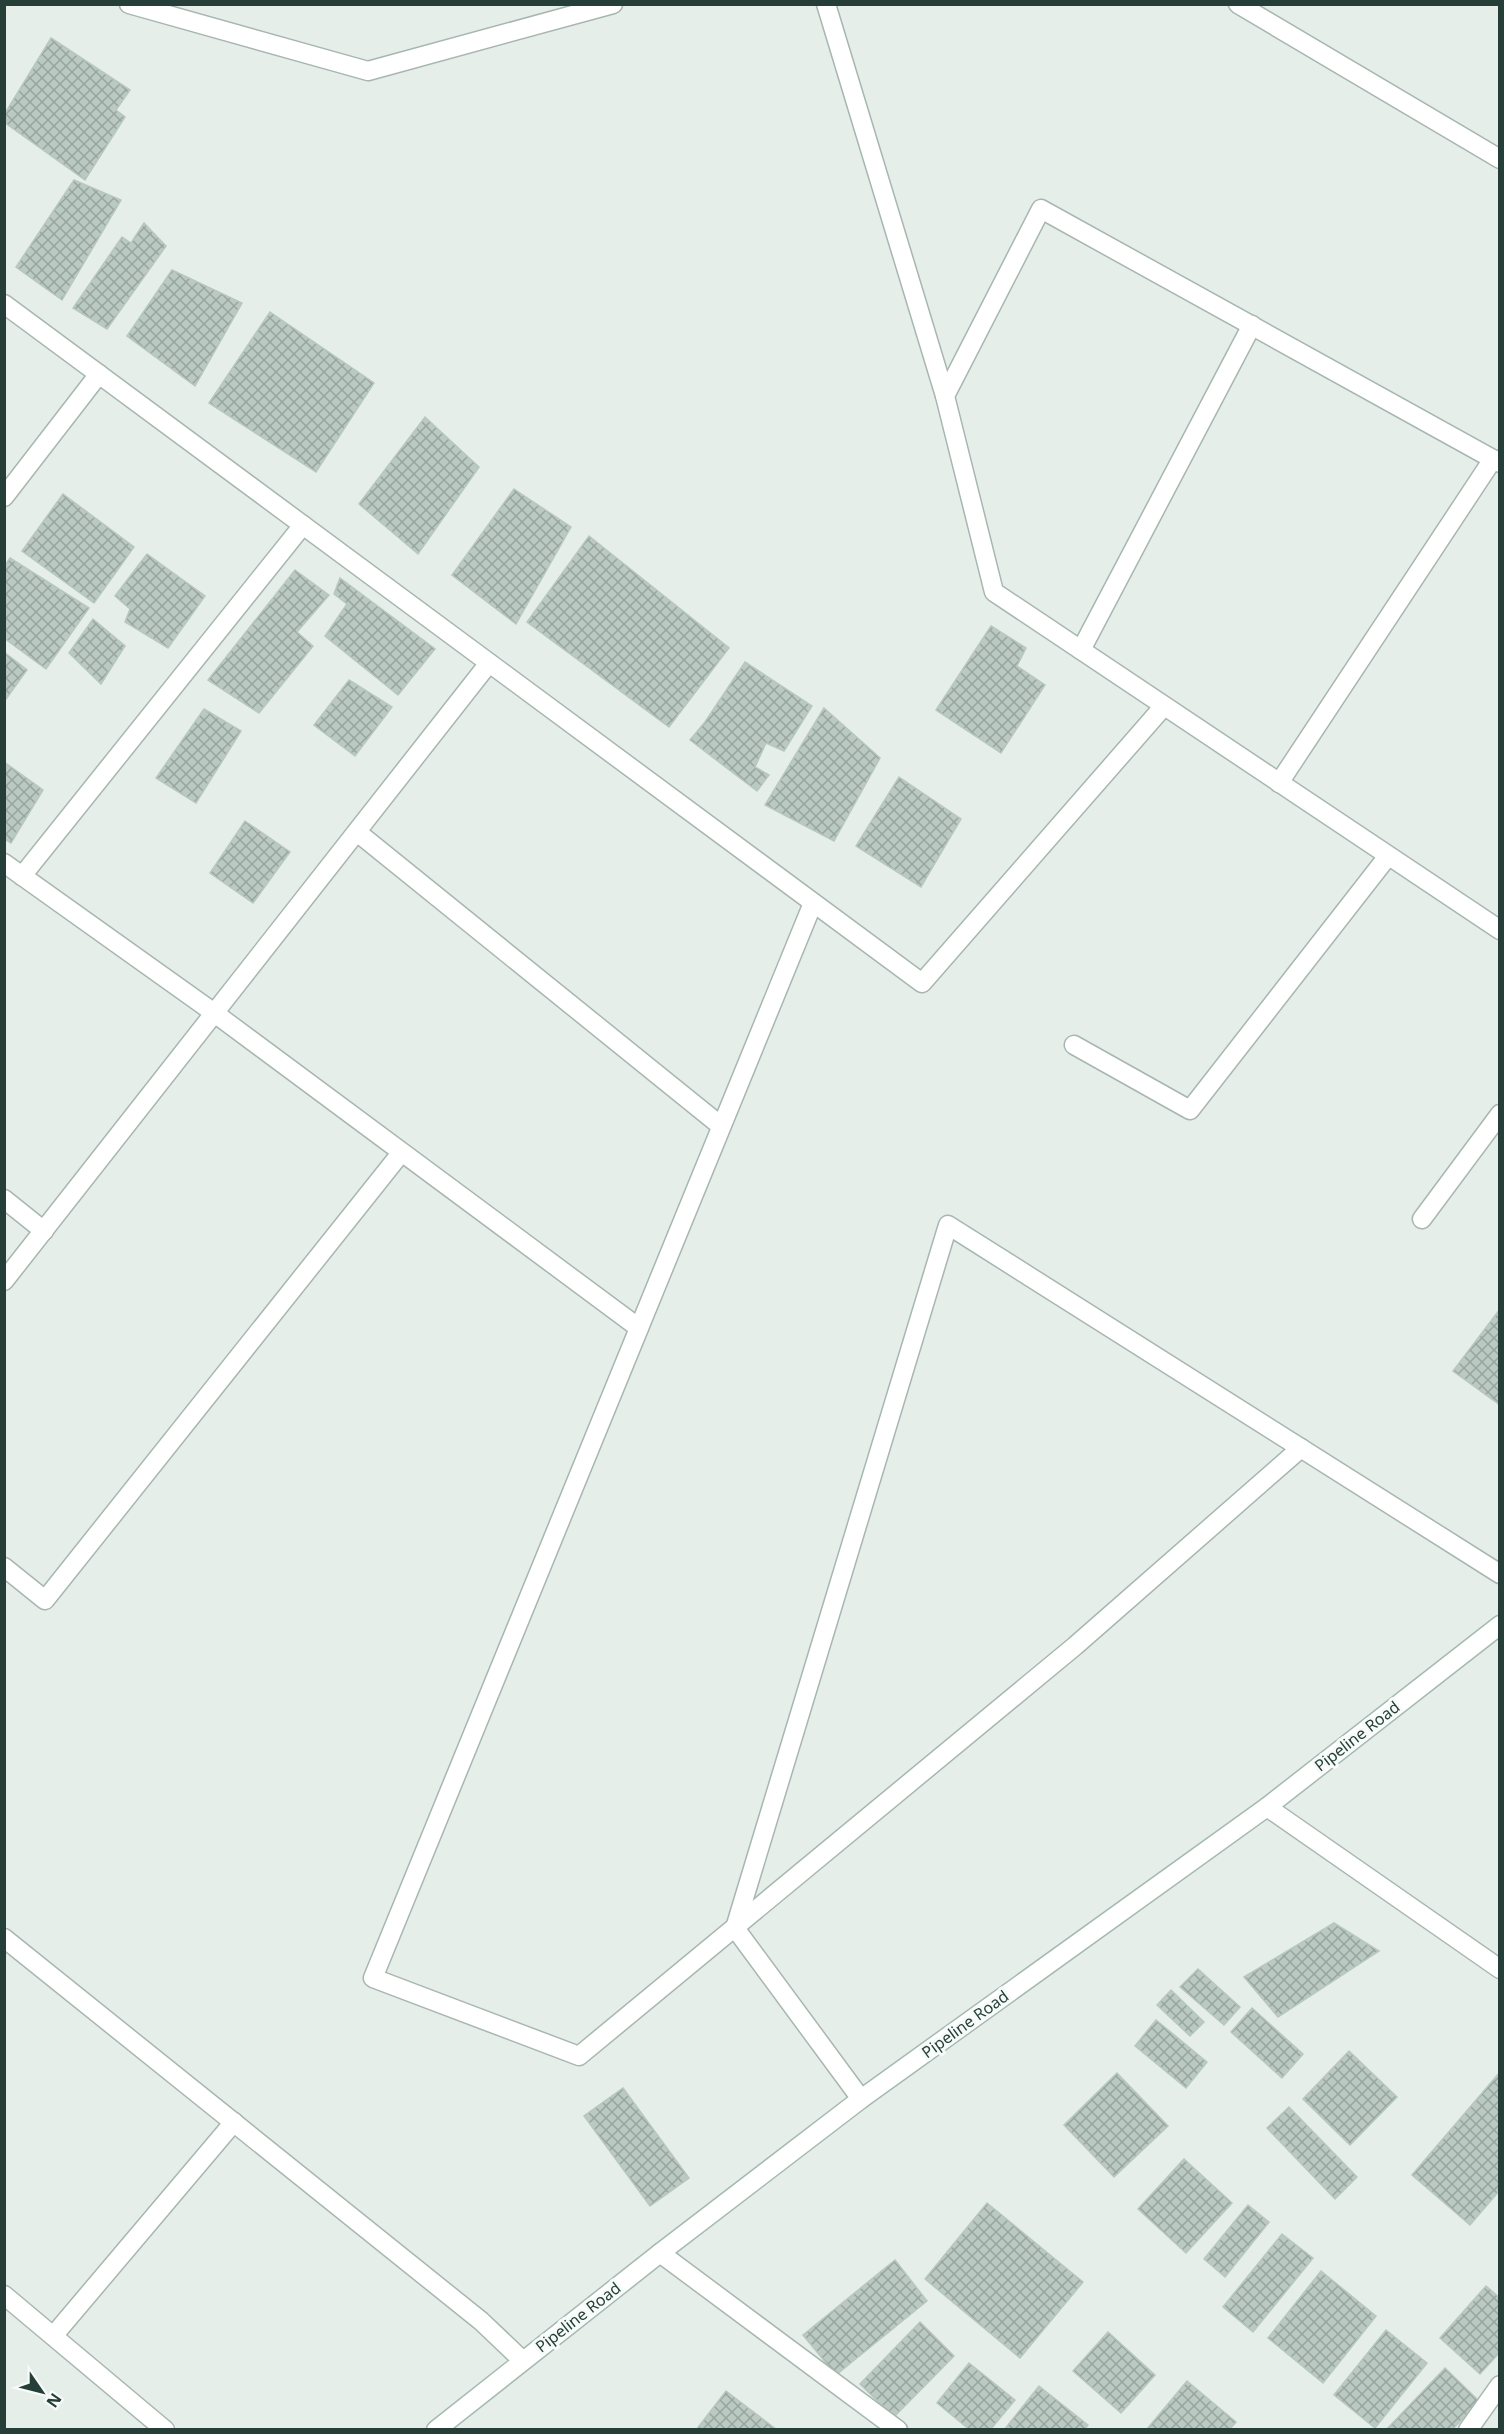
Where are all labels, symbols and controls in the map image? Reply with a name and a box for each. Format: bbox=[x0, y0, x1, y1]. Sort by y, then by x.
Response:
street label: Pipeline Road bbox=[1310, 1696, 1404, 1776]
street label: Pipeline Road bbox=[917, 1985, 1013, 2063]
street label: Pipeline Road bbox=[531, 2277, 625, 2357]
north arrow bbox=[12, 2362, 72, 2422]
text: N bbox=[42, 2389, 67, 2412]

